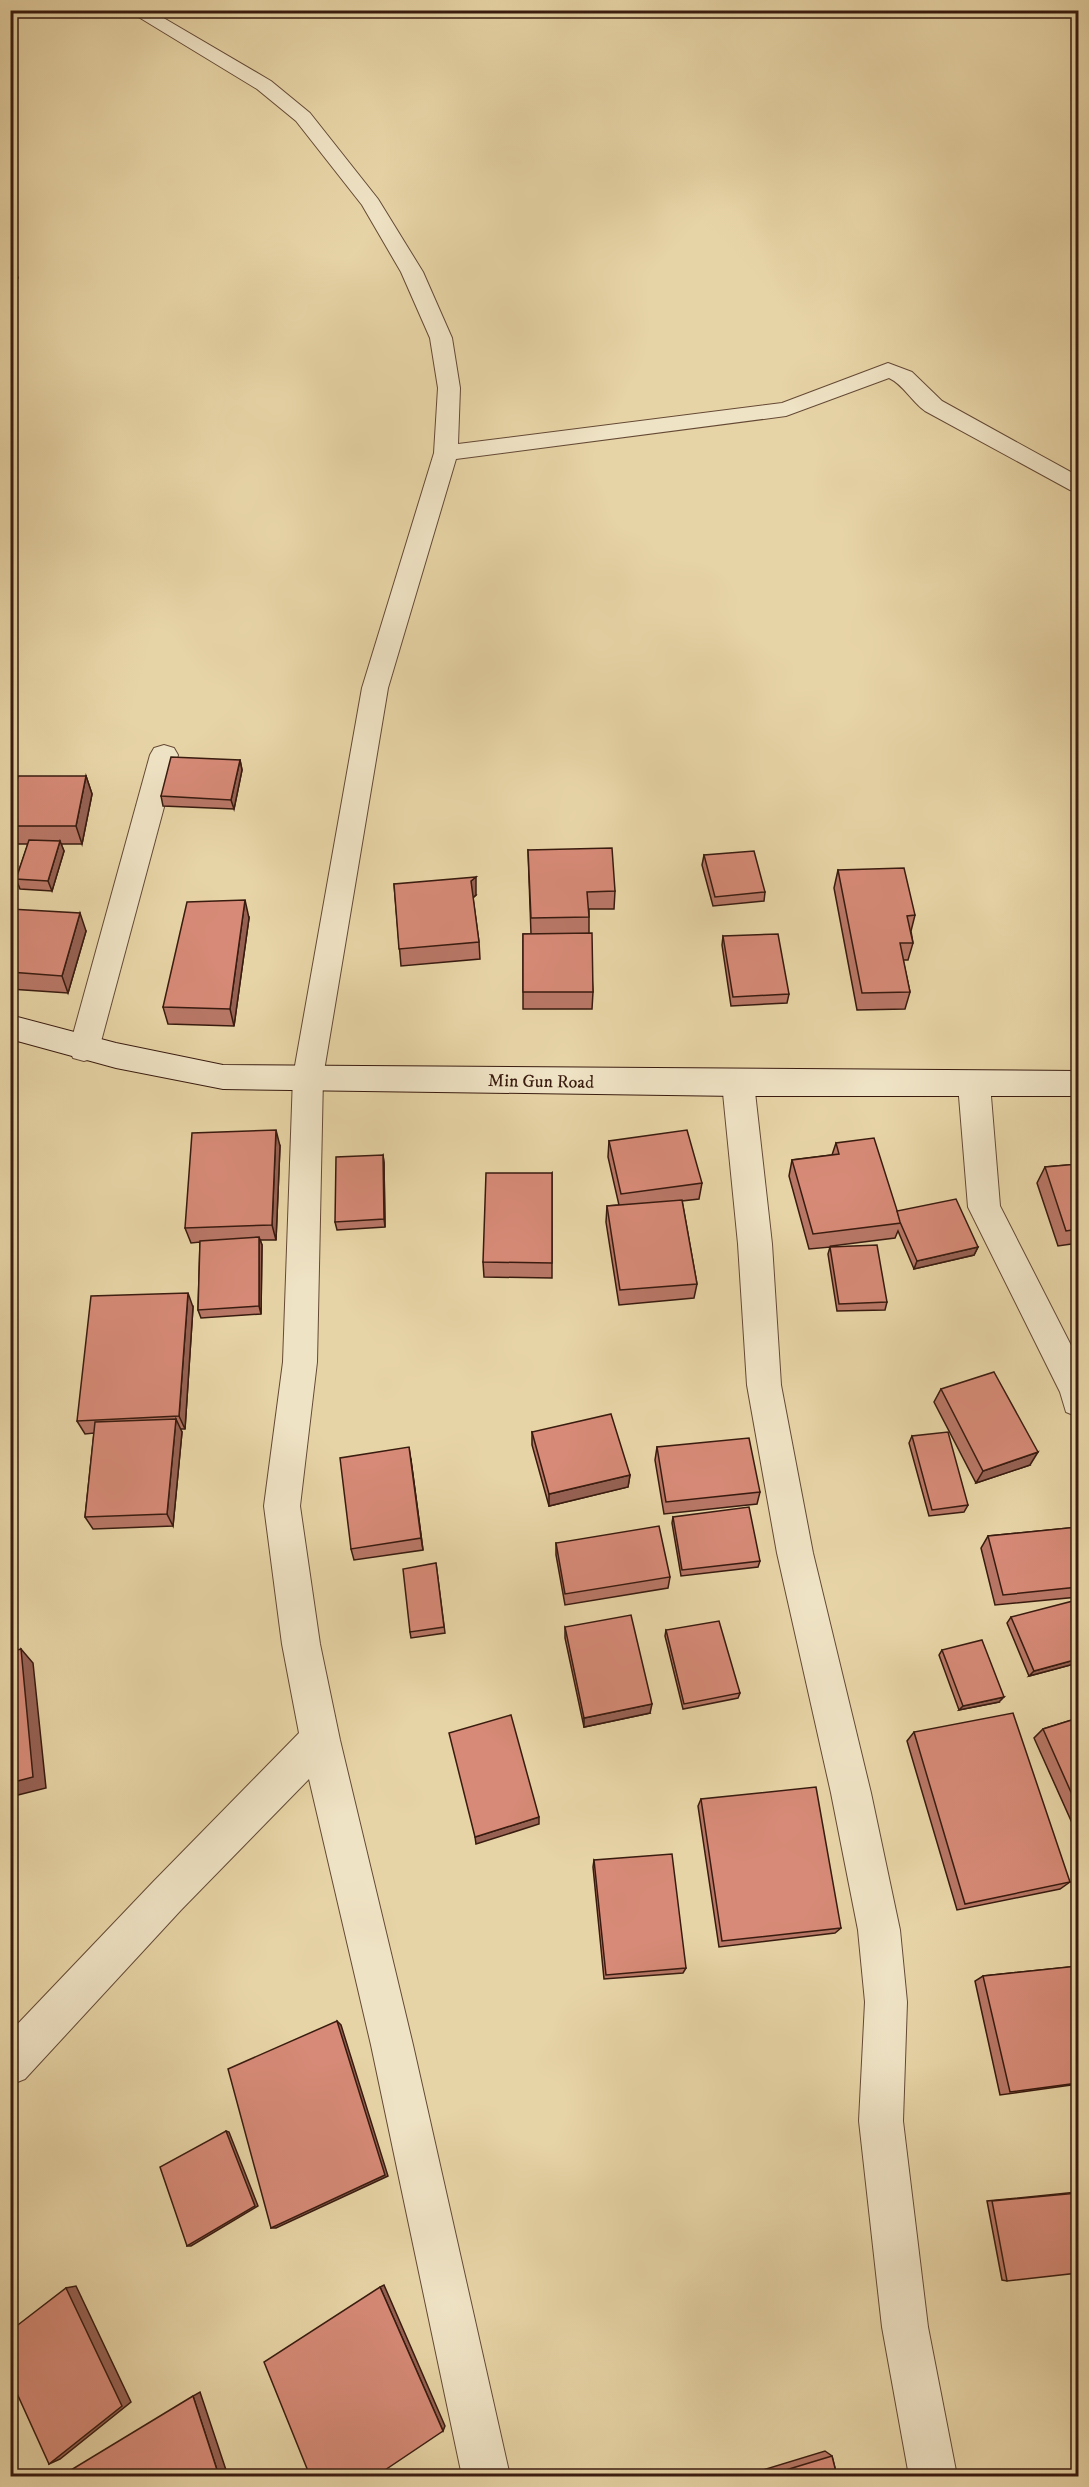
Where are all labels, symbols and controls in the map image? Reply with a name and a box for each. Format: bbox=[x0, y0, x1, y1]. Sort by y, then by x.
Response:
street label: Min Gun Road bbox=[488, 1070, 594, 1094]

